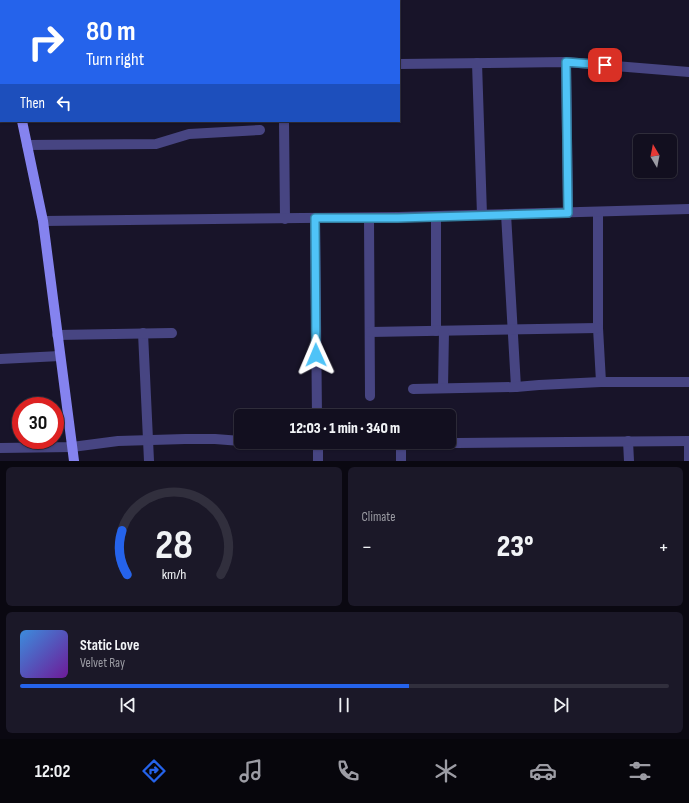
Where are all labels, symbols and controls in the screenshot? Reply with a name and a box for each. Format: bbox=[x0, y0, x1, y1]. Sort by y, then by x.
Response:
text: 80 m bbox=[86, 15, 135, 48]
icon: right bbox=[20, 16, 72, 68]
pin bbox=[588, 48, 622, 82]
text: Turn right bbox=[86, 49, 144, 70]
icon: arrive bbox=[594, 54, 616, 76]
icon: left bbox=[53, 92, 75, 114]
text: Then bbox=[20, 94, 45, 113]
north arrow bbox=[633, 134, 677, 178]
map controls bbox=[633, 134, 677, 178]
position arrow bbox=[295, 334, 337, 376]
speed limit sign: 30 bbox=[12, 397, 64, 449]
text: 12:03 · 1 min · 340 m bbox=[290, 419, 400, 438]
text: Climate bbox=[362, 509, 395, 525]
text: 28 bbox=[155, 520, 193, 569]
text: 23° bbox=[497, 529, 534, 565]
text: − bbox=[362, 534, 372, 561]
text: + bbox=[658, 534, 669, 561]
text: km/h bbox=[161, 565, 186, 582]
text: Static Love bbox=[80, 636, 139, 655]
text: Velvet Ray bbox=[80, 655, 125, 671]
icon: previous bbox=[117, 694, 139, 716]
icon: pause bbox=[333, 694, 355, 716]
icon: next bbox=[550, 694, 572, 716]
icon: directions bbox=[140, 757, 168, 785]
icon: music bbox=[237, 757, 265, 785]
icon: phone bbox=[334, 757, 362, 785]
icon: climate bbox=[432, 757, 460, 785]
icon: car bbox=[529, 757, 557, 785]
icon: filters bbox=[626, 757, 654, 785]
text: 12:02 bbox=[35, 761, 70, 782]

